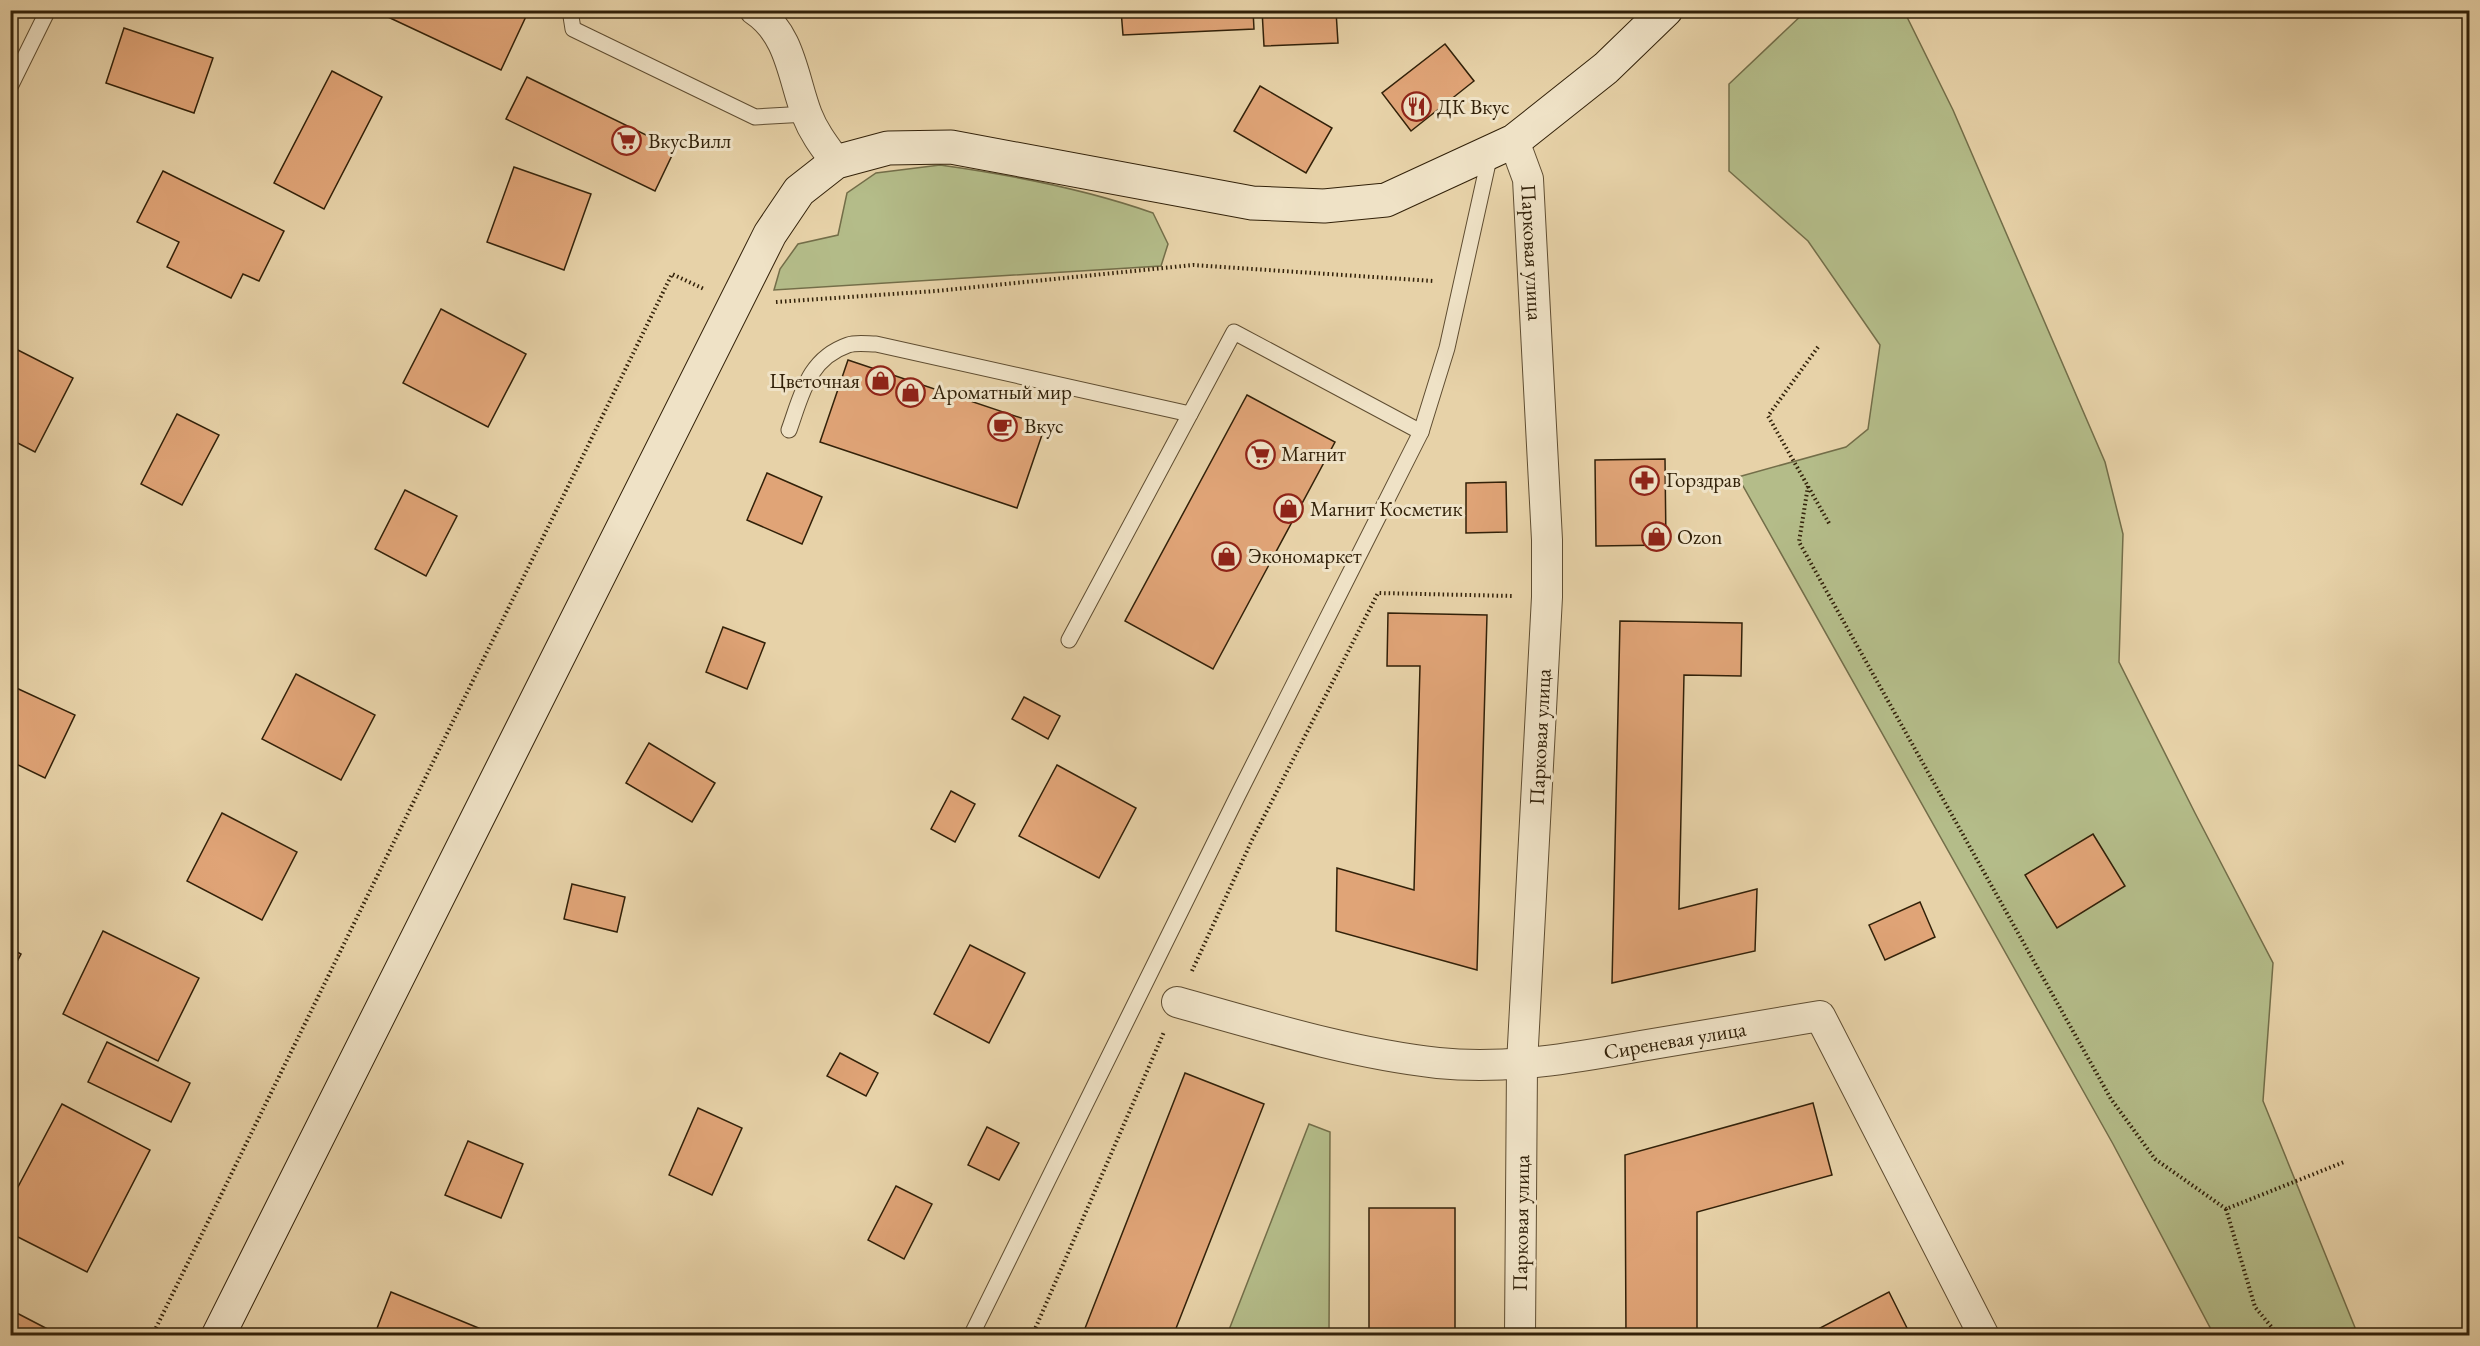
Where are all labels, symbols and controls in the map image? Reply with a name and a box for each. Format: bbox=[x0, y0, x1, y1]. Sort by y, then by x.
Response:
restaurant icon: ДК Вкус bbox=[1400, 91, 1432, 123]
place label: ДК Вкус bbox=[1437, 93, 1509, 120]
supermarket icon: ВкусВилл bbox=[611, 125, 643, 157]
place label: ВкусВилл bbox=[648, 127, 731, 154]
street label: Парковая улица bbox=[1515, 183, 1549, 322]
shop icon: Цветочная bbox=[865, 365, 897, 397]
place label: Цветочная bbox=[769, 367, 860, 394]
shop icon: Ароматный мир bbox=[895, 376, 927, 408]
place label: Ароматный мир bbox=[931, 378, 1072, 405]
cafe icon: Вкус bbox=[987, 410, 1019, 442]
place label: Вкус bbox=[1024, 412, 1064, 439]
supermarket icon: Магнит bbox=[1244, 438, 1276, 470]
place label: Магнит bbox=[1281, 440, 1346, 467]
pharmacy icon: Горздрав bbox=[1629, 464, 1661, 496]
place label: Горздрав bbox=[1666, 466, 1741, 493]
shop icon: Магнит Косметик bbox=[1273, 493, 1305, 525]
place label: Магнит Косметик bbox=[1310, 495, 1463, 522]
shop icon: Ozon bbox=[1640, 521, 1672, 553]
place label: Ozon bbox=[1677, 523, 1722, 550]
shop icon: Экономаркет bbox=[1211, 540, 1243, 572]
place label: Экономаркет bbox=[1248, 542, 1362, 569]
street label: Парковая улица bbox=[1522, 667, 1557, 806]
street label: Сиреневая улица bbox=[1601, 1015, 1749, 1065]
street label: Парковая улица bbox=[1506, 1154, 1535, 1292]

